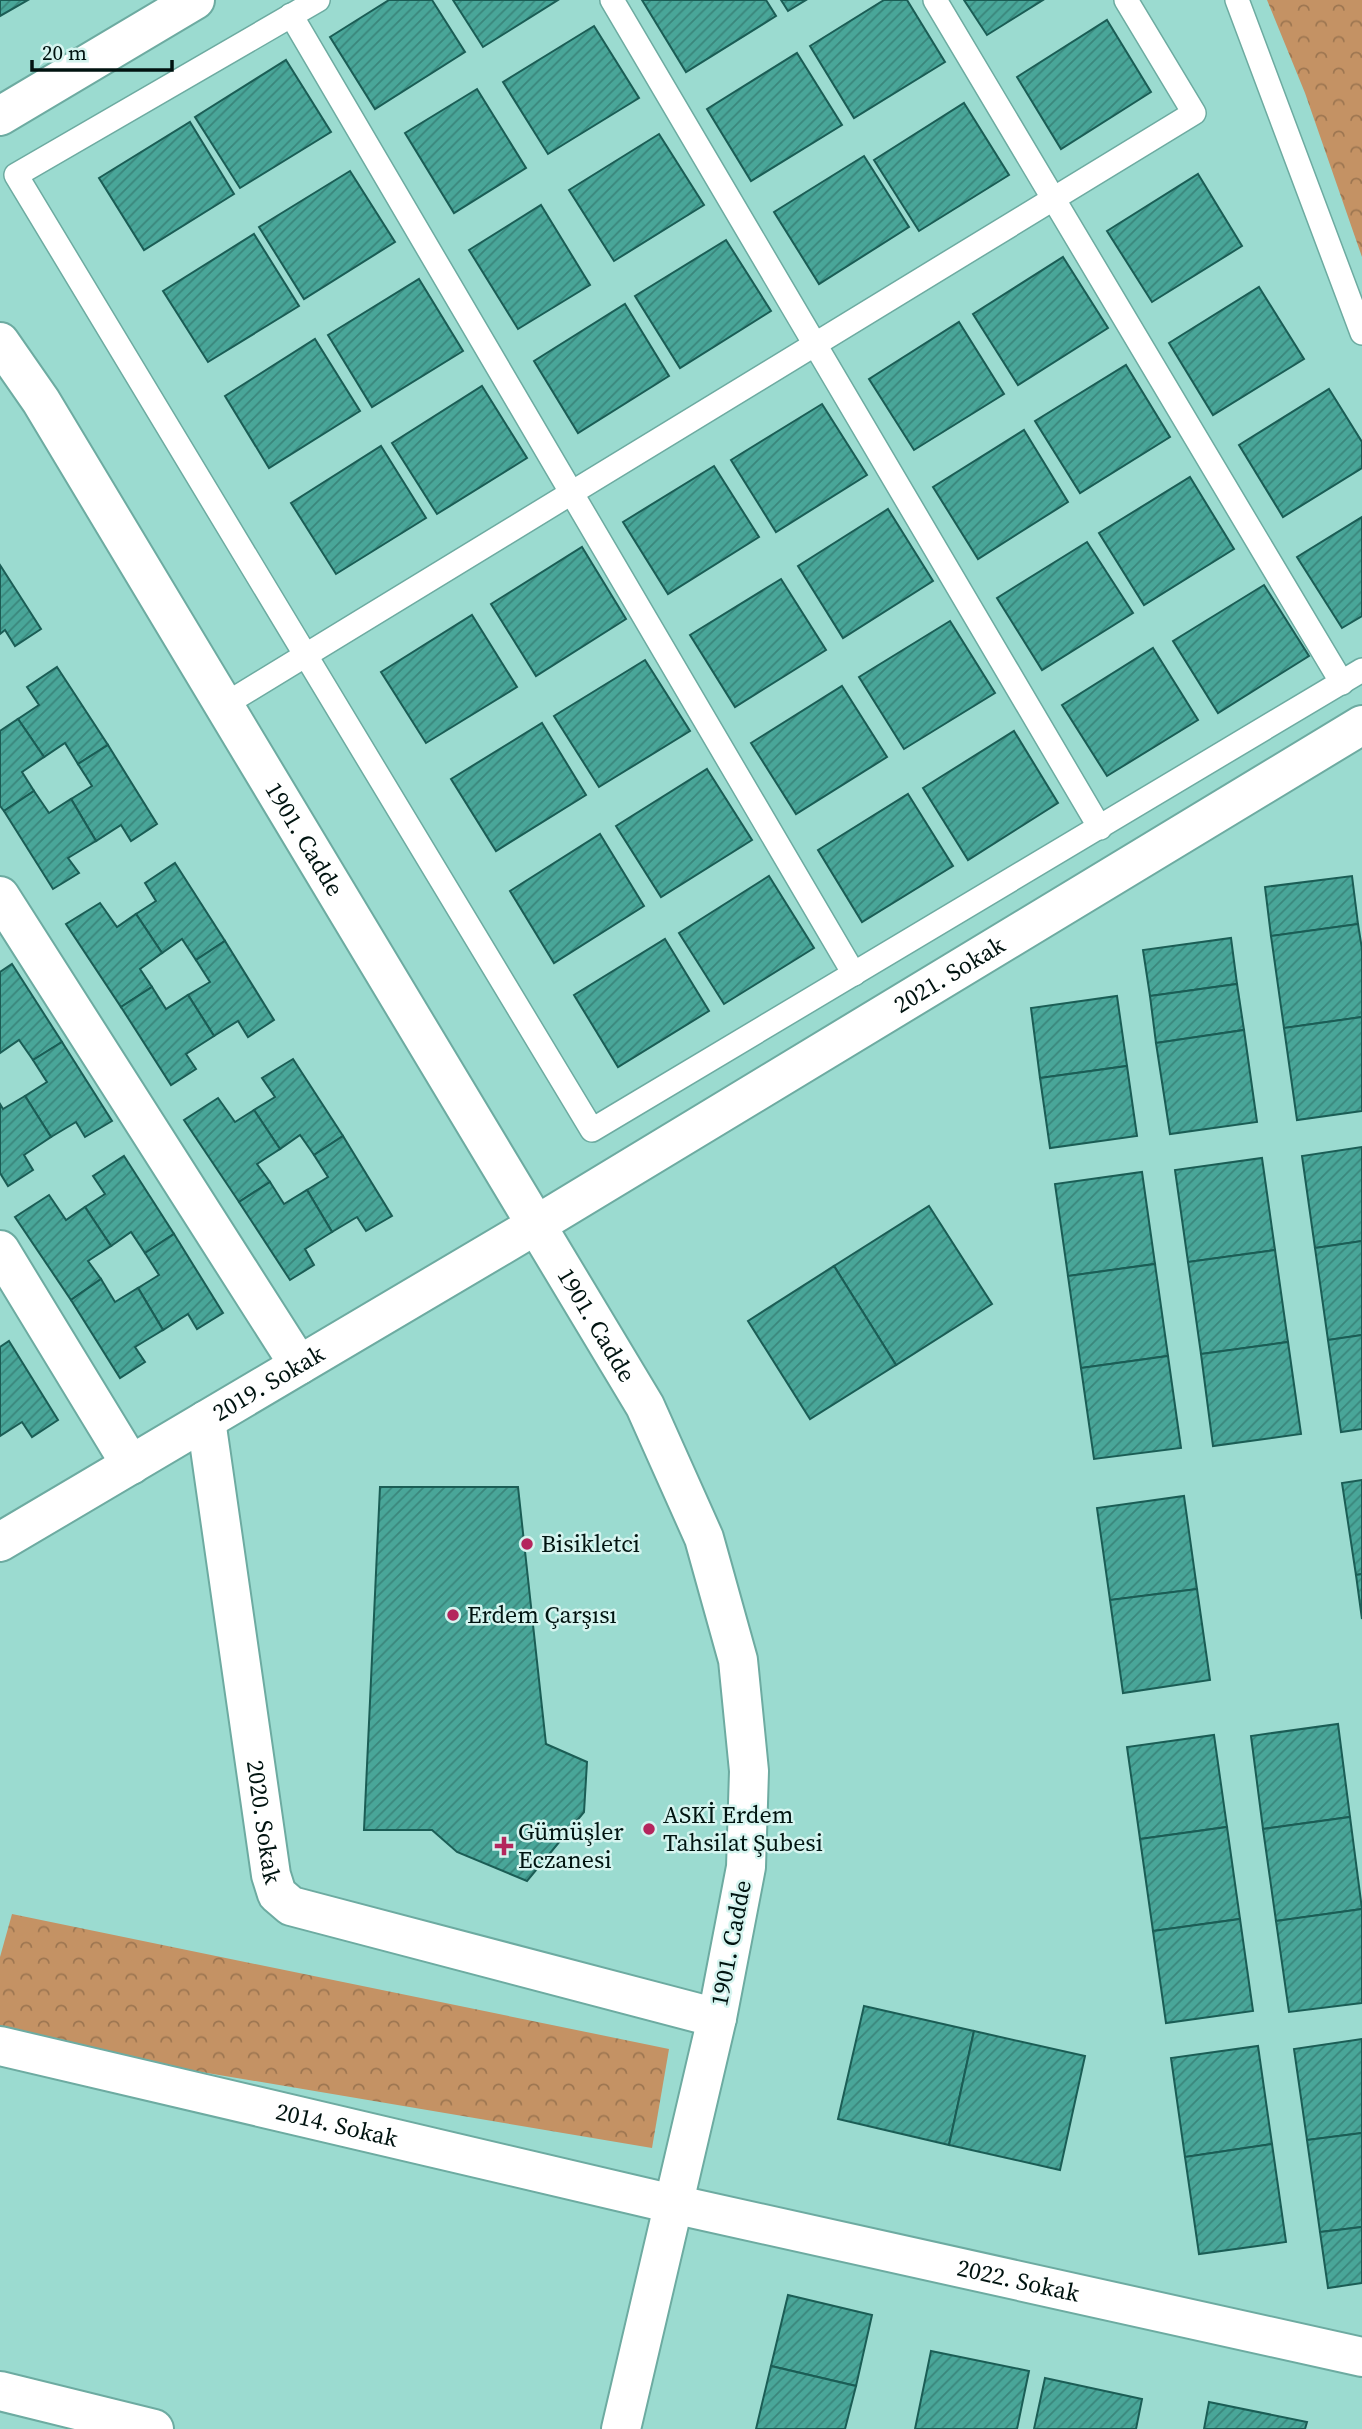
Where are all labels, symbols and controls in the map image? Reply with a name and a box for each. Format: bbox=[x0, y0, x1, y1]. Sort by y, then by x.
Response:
scale bar bbox=[32, 28, 172, 72]
text: 20 m bbox=[42, 38, 87, 67]
street label: 1901. Cadde bbox=[258, 776, 352, 902]
street label: 2021. Sokak bbox=[887, 928, 1012, 1021]
street label: 1901. Cadde bbox=[550, 1262, 644, 1388]
street label: 2019. Sokak bbox=[206, 1336, 331, 1429]
place label: Bisikletci bbox=[541, 1527, 640, 1560]
marker: Bisikletci bbox=[519, 1536, 535, 1552]
place label: Erdem Çarşısı bbox=[467, 1598, 617, 1631]
marker: Erdem Çarşısı bbox=[445, 1607, 461, 1623]
street label: 2020. Sokak bbox=[239, 1758, 290, 1889]
place label: ASKİ Erdem Tahsilat Şubesi bbox=[663, 1798, 823, 1859]
place label: Gümüşler Eczanesi bbox=[518, 1815, 624, 1876]
marker: ASKİ Erdem Tahsilat Şubesi bbox=[641, 1821, 657, 1837]
marker: Gümüşler Eczanesi bbox=[496, 1838, 512, 1854]
street label: 1901. Cadde bbox=[702, 1877, 759, 2009]
street label: 2014. Sokak bbox=[273, 2094, 402, 2155]
street label: 2022. Sokak bbox=[954, 2251, 1084, 2310]

